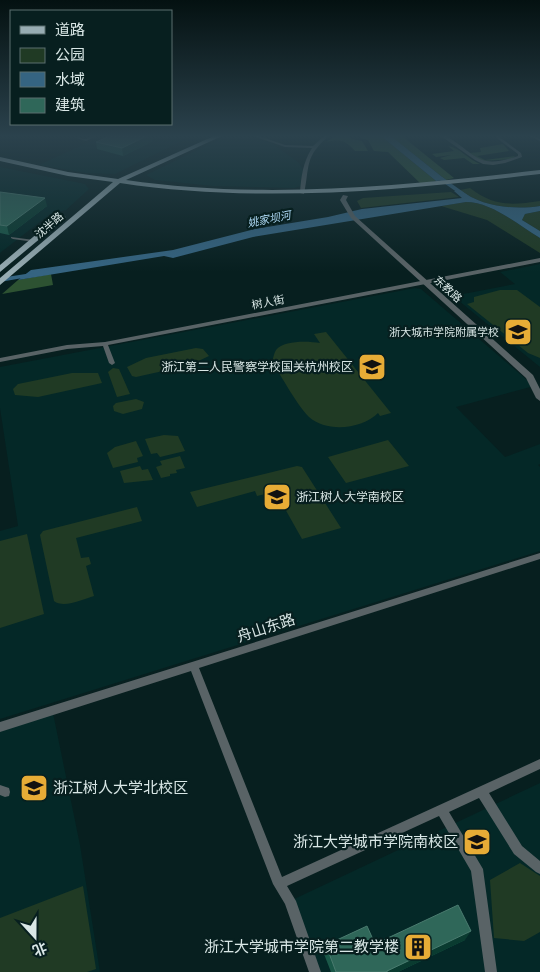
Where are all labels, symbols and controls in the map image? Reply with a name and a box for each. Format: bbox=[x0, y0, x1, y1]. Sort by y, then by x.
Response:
legend bbox=[10, 10, 172, 125]
text: 道路 bbox=[55, 22, 85, 38]
text: 公园 bbox=[55, 47, 85, 63]
text: 水域 bbox=[55, 72, 85, 88]
text: 建筑 bbox=[55, 97, 85, 113]
water label: 姚家坝河 bbox=[246, 209, 294, 229]
street label: 沈半路 bbox=[33, 210, 65, 240]
street label: 东教路 bbox=[432, 274, 464, 304]
street label: 树人街 bbox=[251, 293, 285, 311]
school or university icon: 浙大城市学院附属学校 bbox=[503, 317, 533, 347]
place label: 浙大城市学院附属学校 bbox=[389, 326, 499, 338]
school or university icon: 浙江第二人民警察学校国关杭州校区 bbox=[357, 352, 387, 382]
place label: 浙江第二人民警察学校国关杭州校区 bbox=[161, 360, 353, 374]
school or university icon: 浙江树人大学南校区 bbox=[262, 482, 292, 512]
place label: 浙江树人大学南校区 bbox=[296, 490, 404, 504]
street label: 舟山东路 bbox=[235, 611, 297, 645]
school or university icon: 浙江树人大学北校区 bbox=[19, 773, 49, 803]
place label: 浙江树人大学北校区 bbox=[53, 779, 188, 796]
school or university icon: 浙江大学城市学院南校区 bbox=[462, 827, 492, 857]
place label: 浙江大学城市学院南校区 bbox=[293, 833, 458, 850]
north arrow bbox=[10, 912, 60, 962]
building icon: 浙江大学城市学院第二教学楼 bbox=[403, 932, 433, 962]
text: 北 bbox=[30, 939, 49, 958]
place label: 浙江大学城市学院第二教学楼 bbox=[204, 939, 399, 955]

